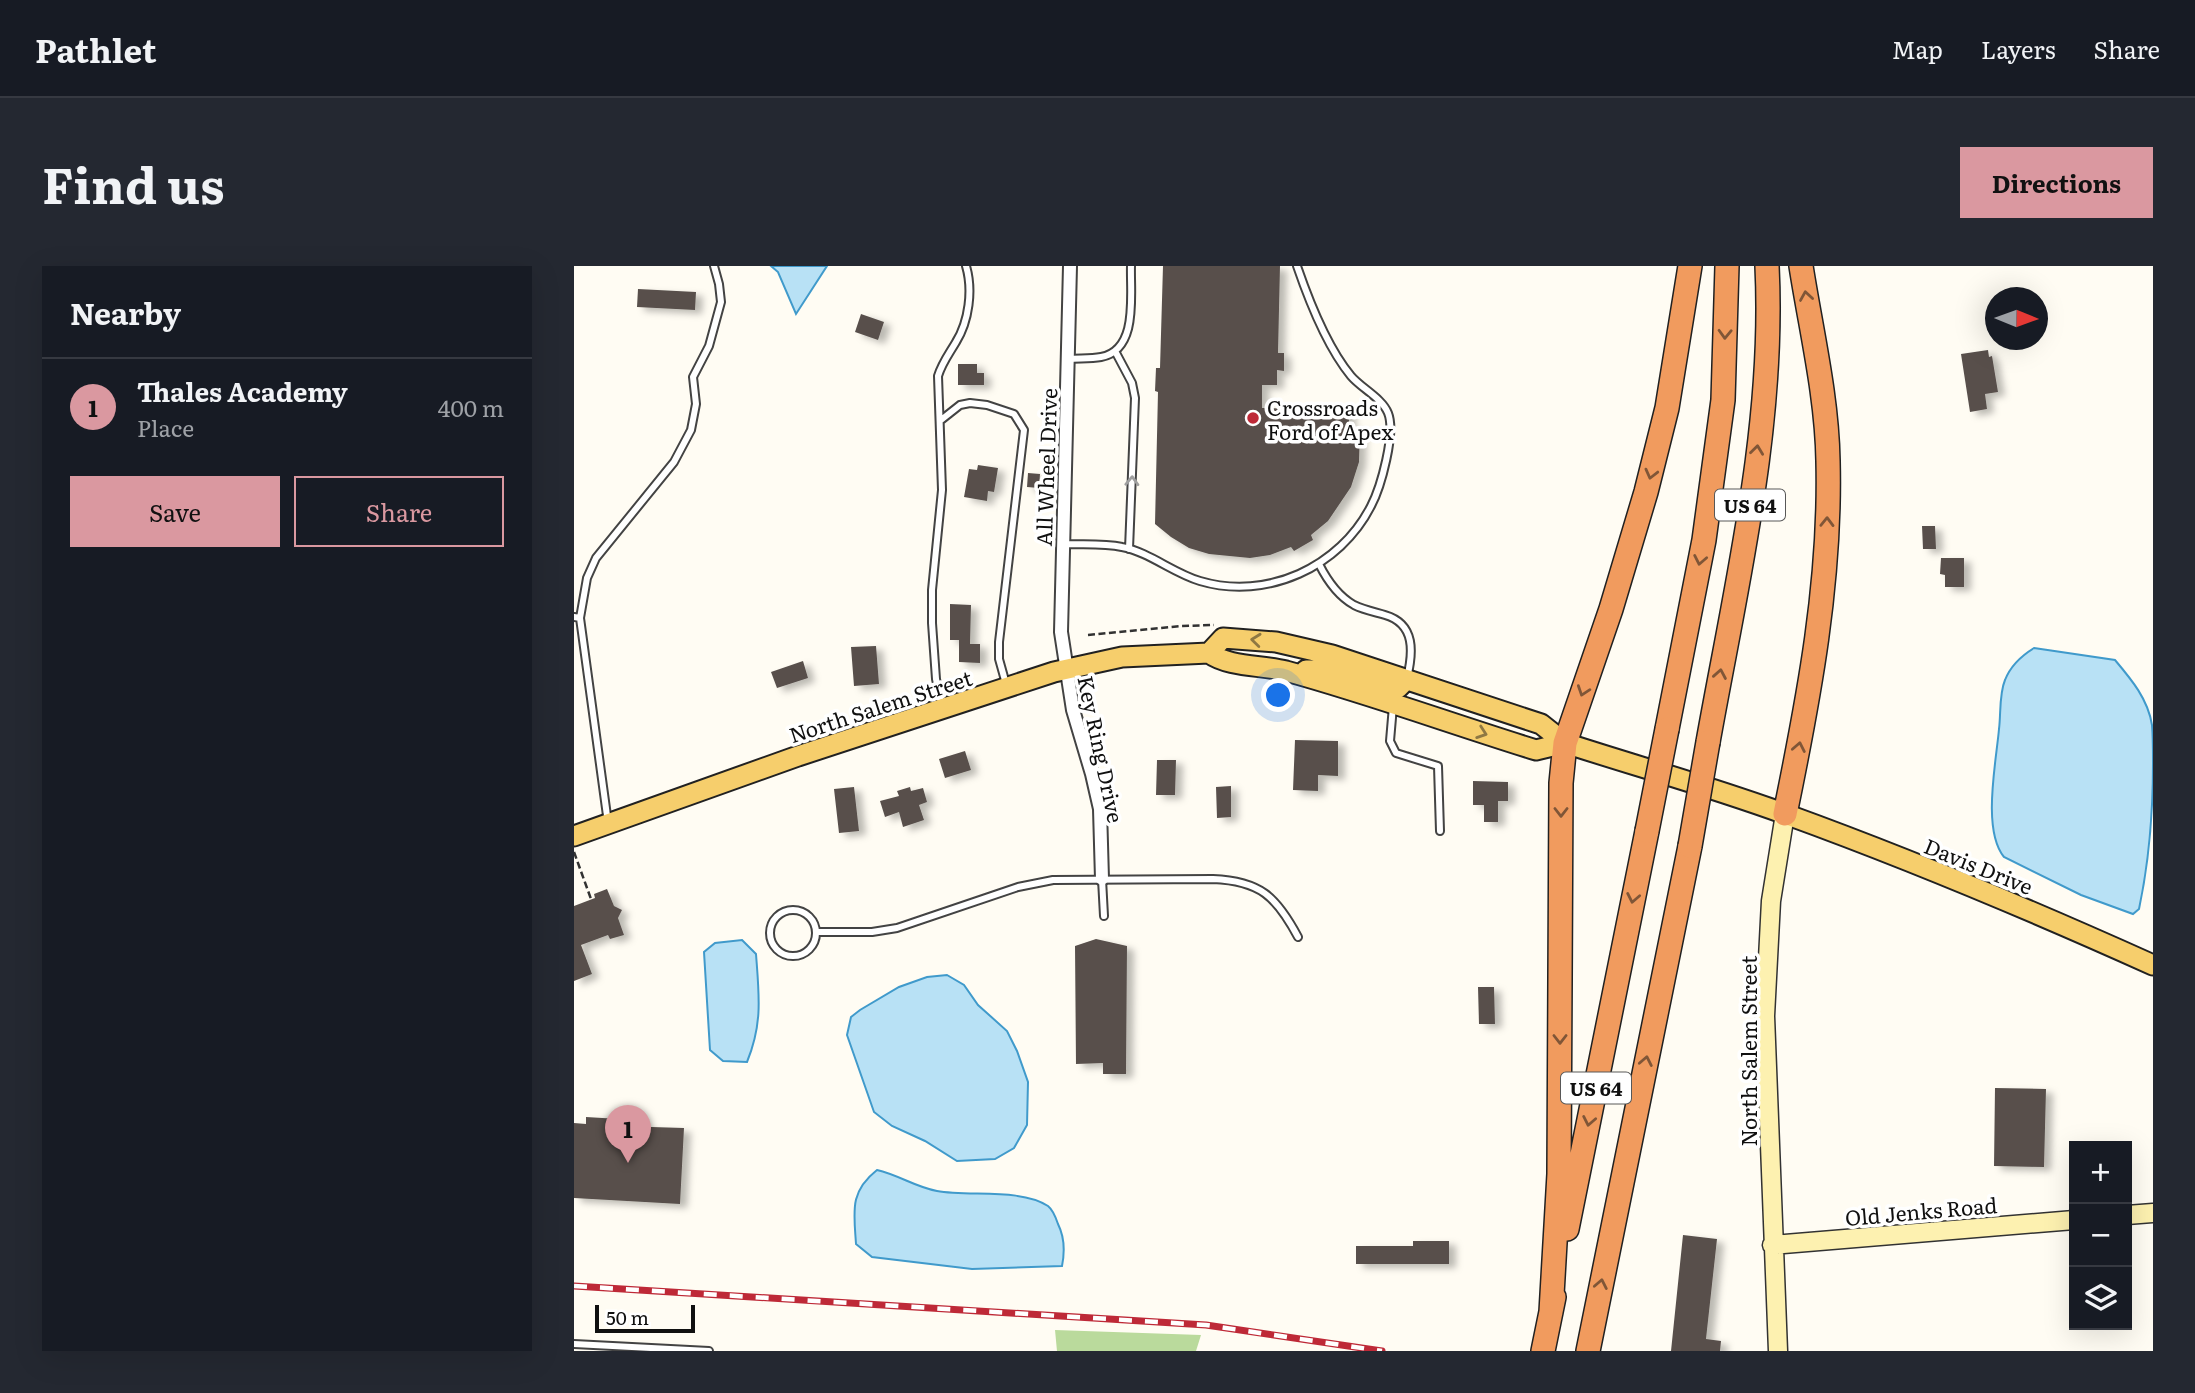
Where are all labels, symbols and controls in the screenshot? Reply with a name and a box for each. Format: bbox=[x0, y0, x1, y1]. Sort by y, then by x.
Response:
text: Pathlet bbox=[35, 24, 156, 73]
text: Map bbox=[1892, 31, 1943, 66]
text: Layers bbox=[1981, 31, 2055, 66]
text: Share bbox=[2093, 31, 2160, 66]
text: Find us bbox=[42, 146, 225, 219]
button: Directions bbox=[1960, 147, 2153, 218]
north arrow bbox=[1985, 287, 2048, 350]
text: Nearby bbox=[70, 290, 181, 334]
one-way arrow bbox=[1799, 290, 1814, 302]
one-way arrow bbox=[1717, 329, 1732, 340]
text: Thales Academy bbox=[137, 371, 348, 410]
street label: All Wheel Drive bbox=[1027, 387, 1063, 547]
text: 1 bbox=[88, 390, 98, 424]
text: 400 m bbox=[438, 390, 504, 424]
place label: Crossroads Ford of Apex bbox=[1267, 391, 1393, 446]
text: Place bbox=[137, 410, 194, 444]
marker: Crossroads Ford of Apex bbox=[1245, 410, 1261, 426]
one-way arrow bbox=[1750, 444, 1765, 456]
one-way arrow bbox=[1645, 468, 1659, 480]
one-way arrow bbox=[1125, 475, 1140, 486]
button: Save bbox=[70, 476, 280, 547]
button: Share bbox=[294, 476, 504, 547]
road number: US 64 bbox=[1715, 490, 1785, 521]
one-way arrow bbox=[1820, 516, 1835, 527]
one-way arrow bbox=[1693, 554, 1708, 566]
one-way arrow bbox=[1250, 633, 1261, 648]
street label: North Salem Street bbox=[784, 661, 976, 749]
one-way arrow bbox=[1712, 668, 1727, 680]
street label: Key Ring Drive bbox=[1071, 673, 1133, 825]
your location bbox=[1261, 678, 1295, 712]
one-way arrow bbox=[1577, 685, 1591, 697]
one-way arrow bbox=[1475, 725, 1487, 739]
one-way arrow bbox=[1790, 741, 1805, 753]
one-way arrow bbox=[1553, 807, 1569, 817]
street label: Davis Drive bbox=[1920, 829, 2038, 901]
one-way arrow bbox=[1627, 892, 1642, 904]
street label: North Salem Street bbox=[1732, 955, 1763, 1146]
one-way arrow bbox=[1552, 1034, 1568, 1045]
one-way arrow bbox=[1638, 1055, 1653, 1067]
road number: US 64 bbox=[1561, 1072, 1631, 1104]
pin: 1 bbox=[605, 1105, 651, 1163]
one-way arrow bbox=[1582, 1115, 1597, 1127]
map controls bbox=[2069, 1141, 2132, 1330]
button: + bbox=[2069, 1141, 2132, 1204]
street label: Old Jenks Road bbox=[1844, 1188, 1998, 1232]
button: − bbox=[2069, 1204, 2132, 1267]
button: layers bbox=[2069, 1267, 2132, 1330]
one-way arrow bbox=[1593, 1278, 1608, 1290]
scale bar bbox=[595, 1302, 695, 1334]
text: 50 m bbox=[606, 1303, 649, 1331]

